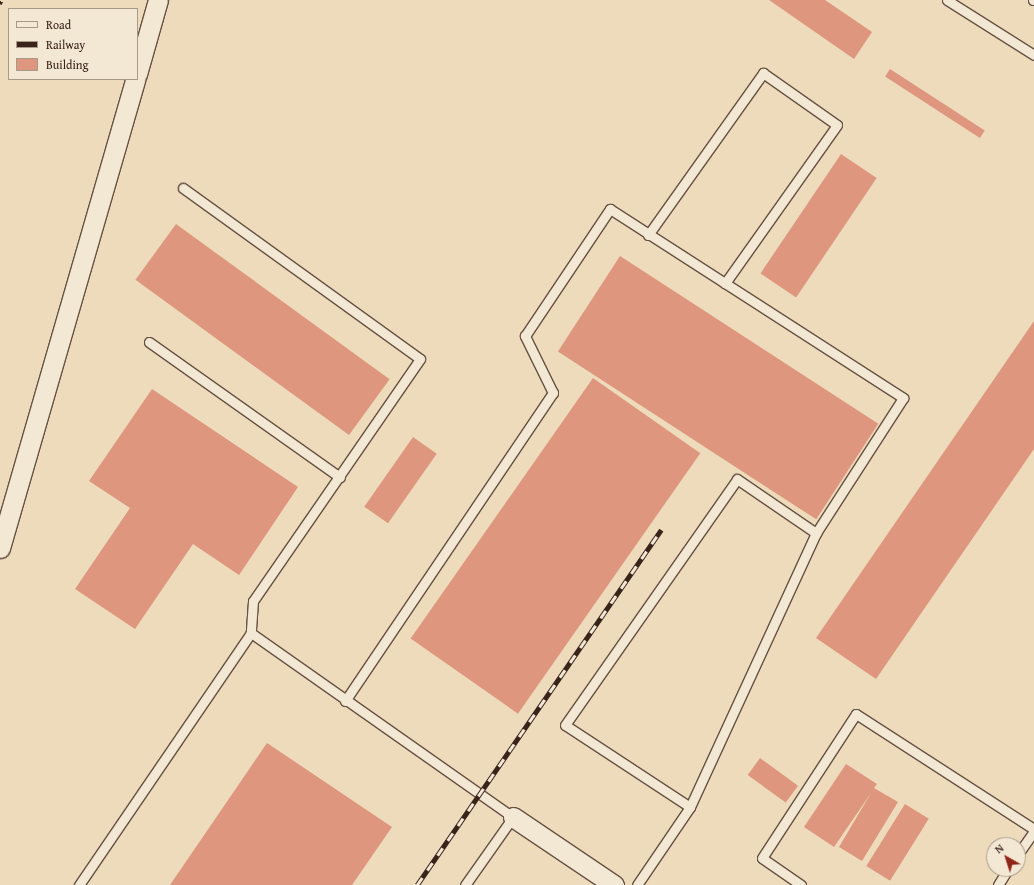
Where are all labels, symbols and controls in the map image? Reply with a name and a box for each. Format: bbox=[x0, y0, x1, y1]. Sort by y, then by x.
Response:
legend bbox=[8, 8, 138, 80]
text: Road bbox=[46, 16, 71, 33]
text: Railway bbox=[46, 36, 85, 53]
text: Building bbox=[46, 56, 89, 73]
north arrow bbox=[986, 837, 1026, 877]
text: N bbox=[991, 840, 1007, 857]

